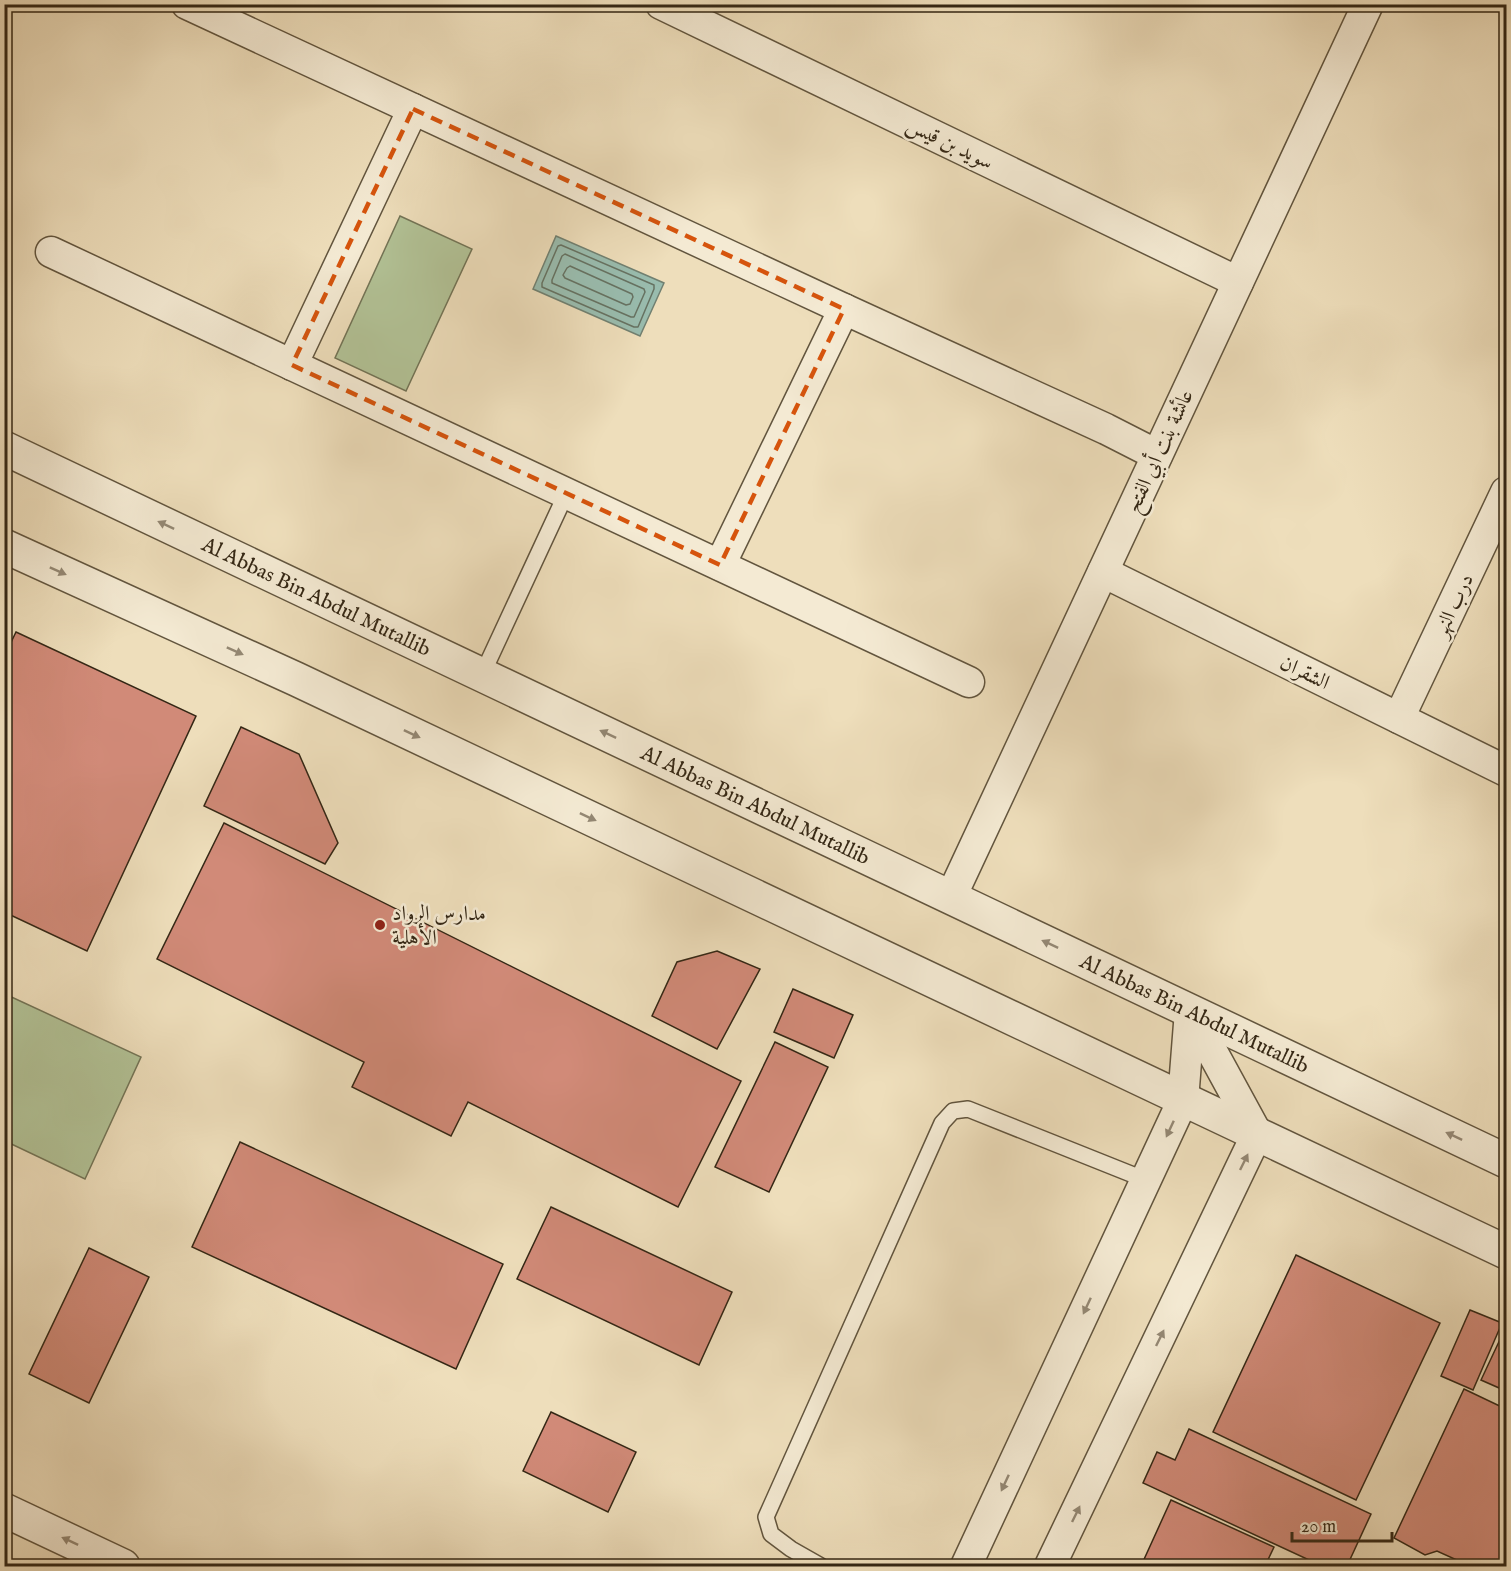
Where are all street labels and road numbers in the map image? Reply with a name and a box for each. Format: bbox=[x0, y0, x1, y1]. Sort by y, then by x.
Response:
street label: سويد بن قيس bbox=[901, 112, 997, 177]
street label: عائشة بنت أبي الفتح bbox=[1117, 384, 1204, 519]
street label: Al Abbas Bin Abdul Mutallib bbox=[196, 531, 435, 664]
street label: درب النهر bbox=[1427, 570, 1481, 643]
street label: الشقران bbox=[1275, 650, 1334, 697]
street label: Al Abbas Bin Abdul Mutallib bbox=[635, 740, 874, 872]
street label: Al Abbas Bin Abdul Mutallib bbox=[1074, 948, 1313, 1080]

